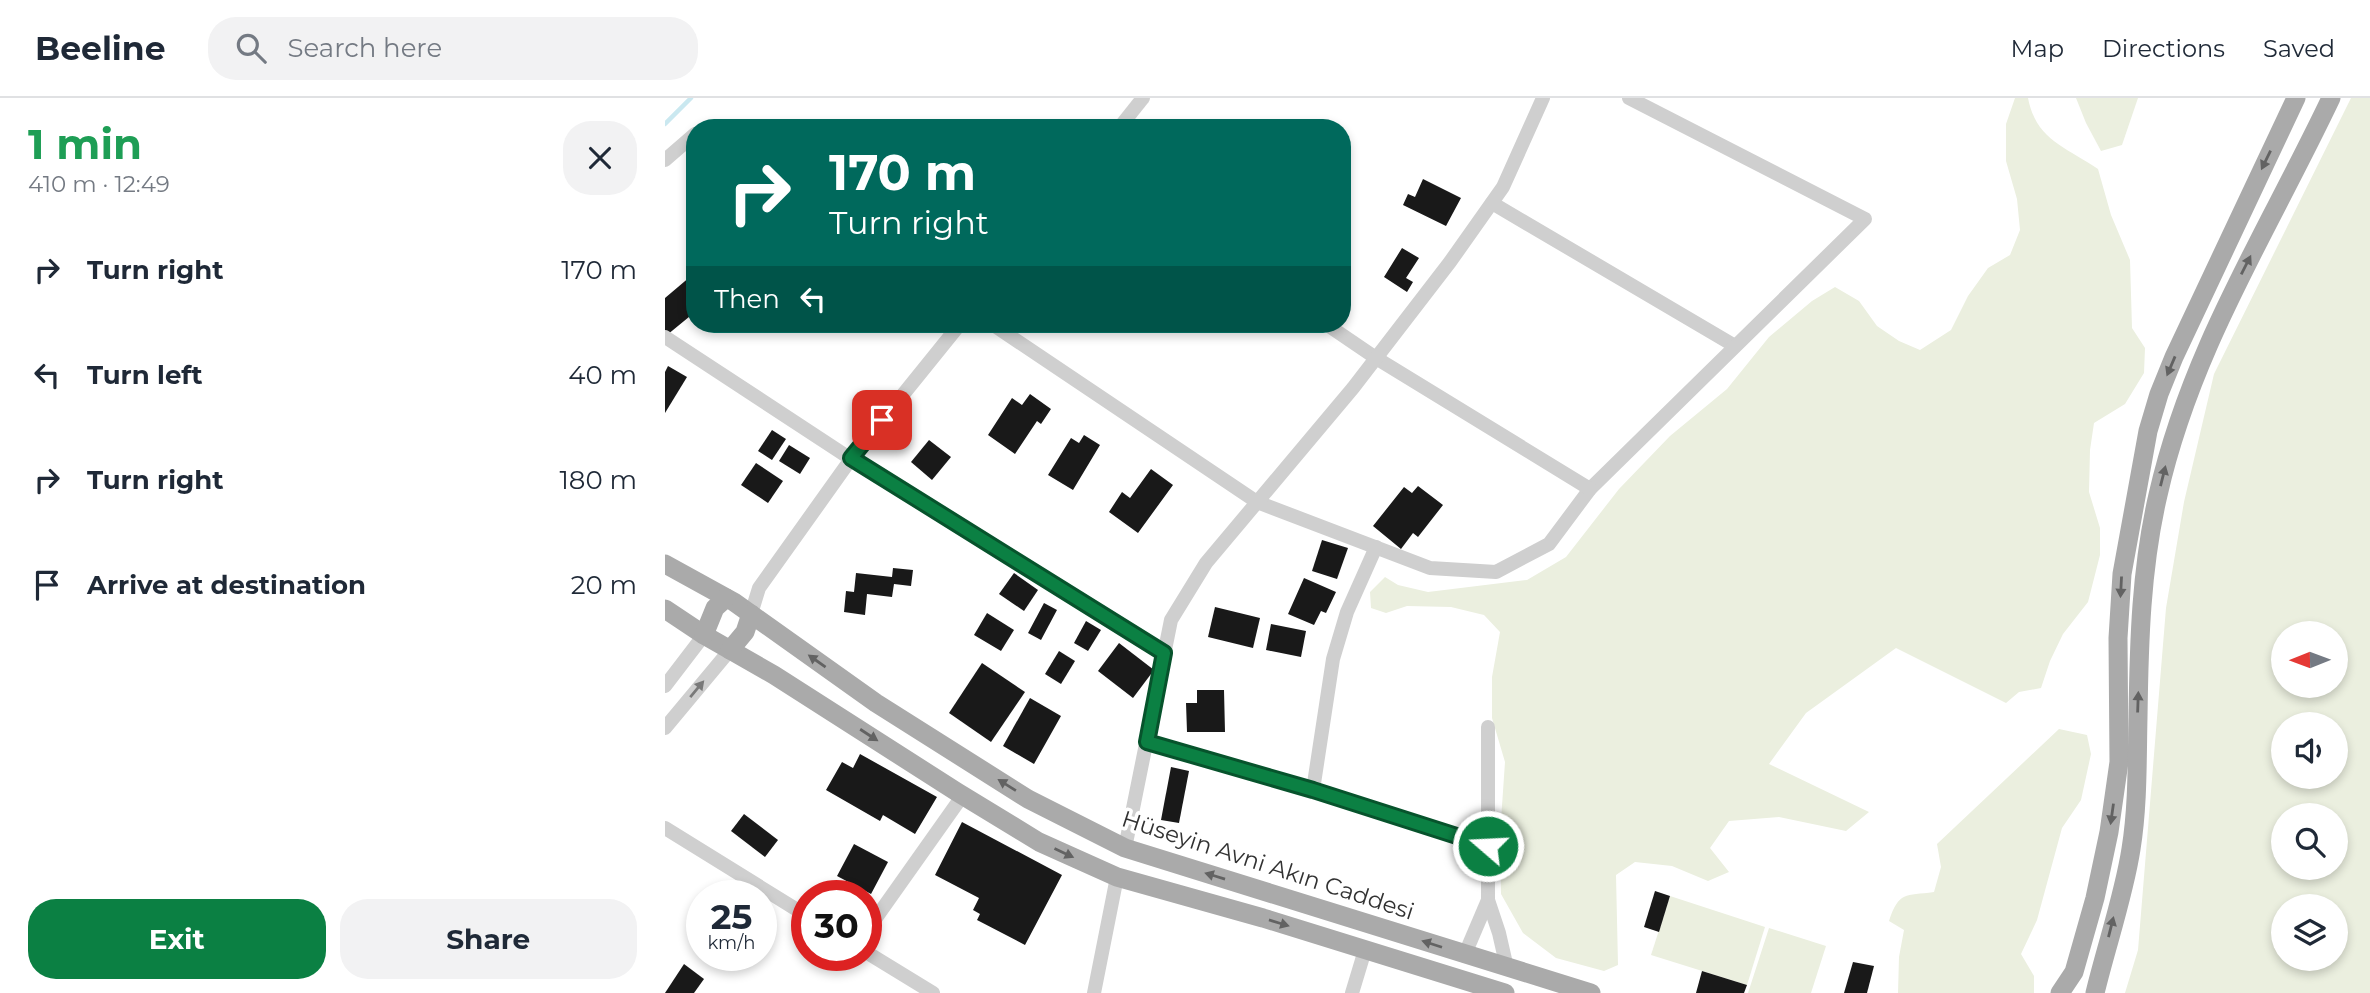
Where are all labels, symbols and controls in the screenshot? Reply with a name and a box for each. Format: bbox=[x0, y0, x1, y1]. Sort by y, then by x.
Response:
search box bbox=[208, 17, 698, 80]
text: Beeline bbox=[35, 28, 166, 68]
icon: search bbox=[232, 29, 270, 67]
text: Search here bbox=[288, 32, 442, 64]
text: Map bbox=[2011, 34, 2064, 63]
text: Directions bbox=[2102, 34, 2225, 63]
text: Saved bbox=[2263, 34, 2335, 63]
text: 1 min bbox=[28, 118, 142, 170]
button: close bbox=[563, 121, 637, 195]
text: 170 m bbox=[829, 143, 976, 202]
icon: right bbox=[714, 147, 805, 238]
one-way arrow bbox=[2261, 149, 2272, 170]
text: 410 m · 12:49 bbox=[28, 170, 170, 198]
text: Turn right bbox=[829, 203, 989, 242]
icon: right bbox=[28, 251, 66, 289]
text: Turn right bbox=[87, 254, 223, 286]
text: 170 m bbox=[561, 254, 637, 286]
one-way arrow bbox=[2240, 255, 2251, 275]
icon: left bbox=[794, 280, 832, 318]
text: Then bbox=[714, 283, 780, 315]
icon: left bbox=[28, 356, 66, 394]
one-way arrow bbox=[2165, 356, 2176, 377]
text: Turn left bbox=[87, 359, 203, 391]
text: 40 m bbox=[568, 359, 637, 391]
pin bbox=[852, 390, 912, 450]
icon: arrive bbox=[863, 401, 901, 439]
icon: right bbox=[28, 461, 66, 499]
text: Turn right bbox=[87, 464, 223, 496]
text: 180 m bbox=[559, 464, 637, 496]
one-way arrow bbox=[2158, 465, 2169, 487]
icon: arrive bbox=[28, 566, 66, 604]
text: Arrive at destination bbox=[87, 569, 366, 601]
text: 20 m bbox=[571, 569, 637, 601]
one-way arrow bbox=[2115, 576, 2126, 598]
north arrow bbox=[2271, 621, 2349, 698]
map controls bbox=[2271, 621, 2348, 971]
one-way arrow bbox=[808, 654, 826, 668]
one-way arrow bbox=[690, 680, 705, 698]
one-way arrow bbox=[2132, 691, 2144, 713]
button: sound bbox=[2271, 712, 2348, 789]
one-way arrow bbox=[859, 729, 878, 742]
one-way arrow bbox=[997, 779, 1017, 792]
one-way arrow bbox=[2106, 803, 2117, 825]
button: search bbox=[2271, 803, 2348, 880]
street label: Hüseyin Avni Akın Caddesi bbox=[1118, 804, 1418, 926]
position arrow bbox=[1451, 809, 1525, 883]
one-way arrow bbox=[1053, 848, 1074, 859]
one-way arrow bbox=[1204, 870, 1225, 880]
speed limit sign: 30 bbox=[791, 880, 882, 971]
button: layers bbox=[2271, 894, 2348, 971]
text: 25 bbox=[711, 895, 752, 938]
button: Exit bbox=[28, 899, 326, 979]
button: Share bbox=[340, 899, 637, 979]
one-way arrow bbox=[2106, 916, 2117, 938]
one-way arrow bbox=[1269, 919, 1290, 929]
text: km/h bbox=[707, 932, 756, 954]
one-way arrow bbox=[1421, 938, 1442, 948]

